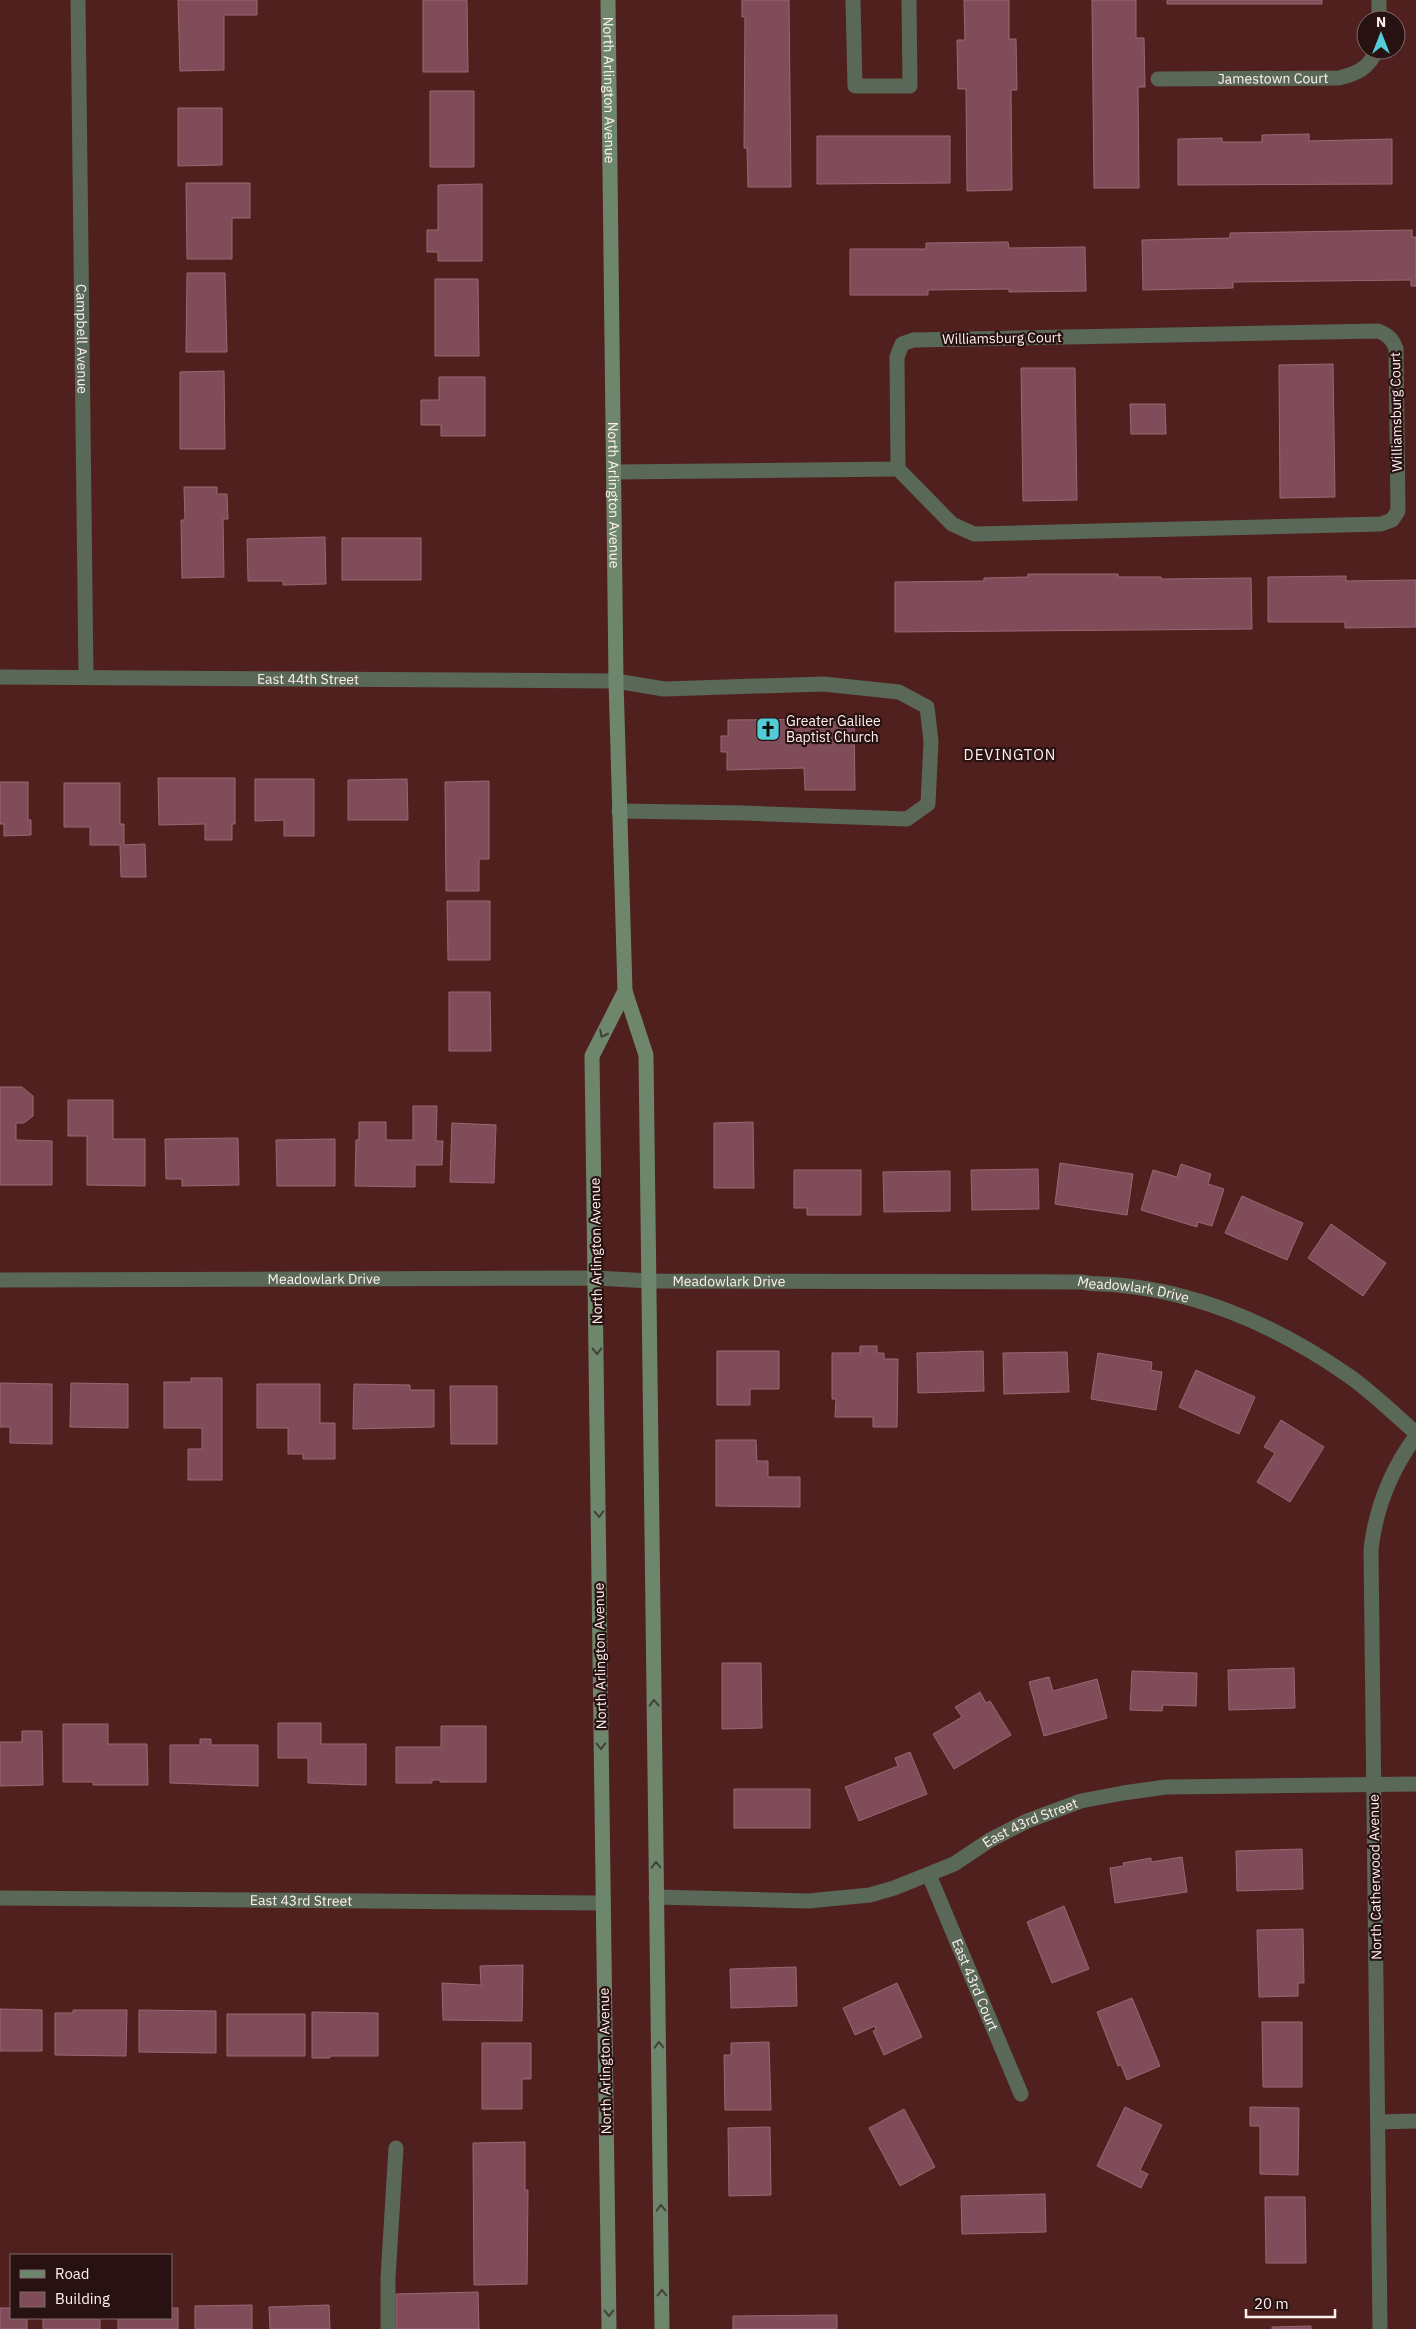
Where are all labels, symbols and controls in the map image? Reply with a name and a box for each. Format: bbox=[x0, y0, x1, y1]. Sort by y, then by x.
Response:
north arrow bbox=[1356, 10, 1406, 60]
text: N bbox=[1376, 13, 1386, 31]
street label: North Arlington Avenue bbox=[599, 17, 619, 164]
street label: Jamestown Court bbox=[1218, 69, 1328, 88]
street label: Campbell Avenue bbox=[72, 284, 92, 394]
street label: Williamsburg Court bbox=[942, 328, 1062, 348]
street label: Williamsburg Court bbox=[1386, 352, 1406, 472]
street label: North Arlington Avenue bbox=[604, 422, 624, 569]
street label: East 44th Street bbox=[257, 670, 359, 688]
place label: Greater Galilee Baptist Church bbox=[786, 712, 881, 746]
church icon: Greater Galilee Baptist Church bbox=[755, 716, 781, 742]
district label: DEVINGTON bbox=[964, 745, 1056, 764]
one-way arrow bbox=[599, 1029, 609, 1038]
street label: North Arlington Avenue bbox=[586, 1177, 606, 1324]
street label: Meadowlark Drive bbox=[268, 1270, 381, 1288]
street label: Meadowlark Drive bbox=[672, 1272, 786, 1290]
street label: Meadowlark Drive bbox=[1075, 1272, 1192, 1307]
one-way arrow bbox=[592, 1348, 602, 1355]
one-way arrow bbox=[594, 1510, 604, 1518]
street label: North Arlington Avenue bbox=[590, 1582, 610, 1729]
one-way arrow bbox=[649, 1699, 659, 1706]
one-way arrow bbox=[596, 1742, 606, 1750]
street label: East 43rd Street bbox=[979, 1794, 1080, 1852]
street label: North Catherwood Avenue bbox=[1365, 1794, 1385, 1960]
one-way arrow bbox=[651, 1861, 661, 1869]
street label: East 43rd Street bbox=[250, 1891, 352, 1910]
street label: East 43rd Court bbox=[948, 1936, 1003, 2034]
street label: North Arlington Avenue bbox=[595, 1987, 615, 2134]
one-way arrow bbox=[653, 2041, 664, 2049]
one-way arrow bbox=[656, 2204, 666, 2212]
legend bbox=[10, 2254, 172, 2319]
text: Road bbox=[55, 2264, 90, 2283]
scale bar bbox=[1246, 2286, 1335, 2318]
text: Building bbox=[55, 2289, 110, 2308]
one-way arrow bbox=[657, 2289, 667, 2296]
text: 20 m bbox=[1254, 2294, 1289, 2313]
one-way arrow bbox=[604, 2310, 614, 2317]

